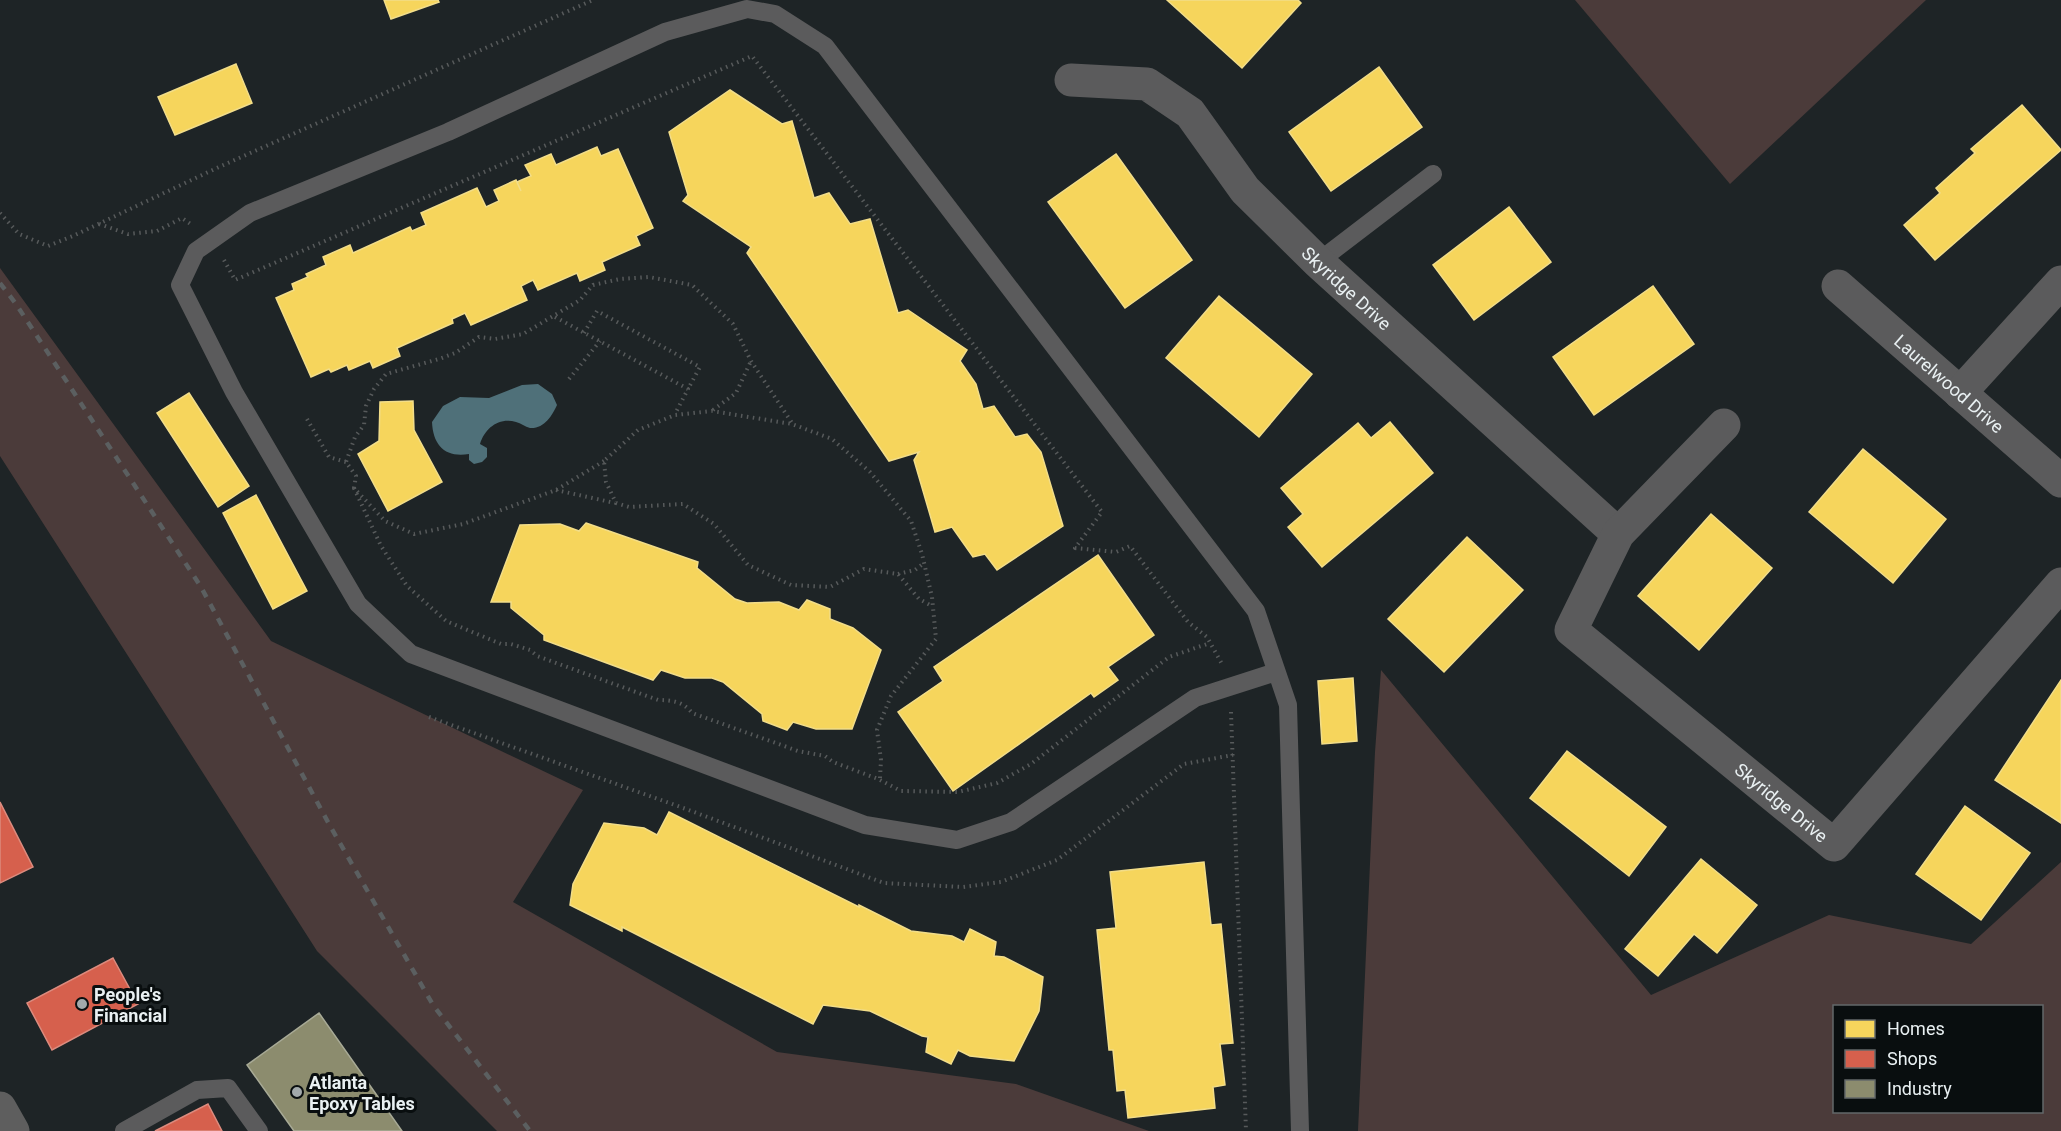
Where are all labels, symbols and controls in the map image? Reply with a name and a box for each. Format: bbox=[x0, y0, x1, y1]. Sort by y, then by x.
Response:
street label: Skyridge Drive bbox=[1298, 242, 1396, 334]
street label: Laurelwood Drive bbox=[1890, 330, 2008, 437]
street label: Skyridge Drive bbox=[1731, 758, 1832, 846]
place label: People's Financial bbox=[94, 984, 167, 1026]
marker: People's Financial bbox=[75, 997, 89, 1011]
legend bbox=[1833, 1005, 2043, 1113]
text: Homes bbox=[1887, 1018, 1945, 1039]
text: Shops bbox=[1887, 1048, 1937, 1069]
place label: Atlanta Epoxy Tables bbox=[309, 1072, 415, 1114]
text: Industry bbox=[1887, 1078, 1952, 1099]
marker: Atlanta Epoxy Tables bbox=[290, 1085, 304, 1099]

